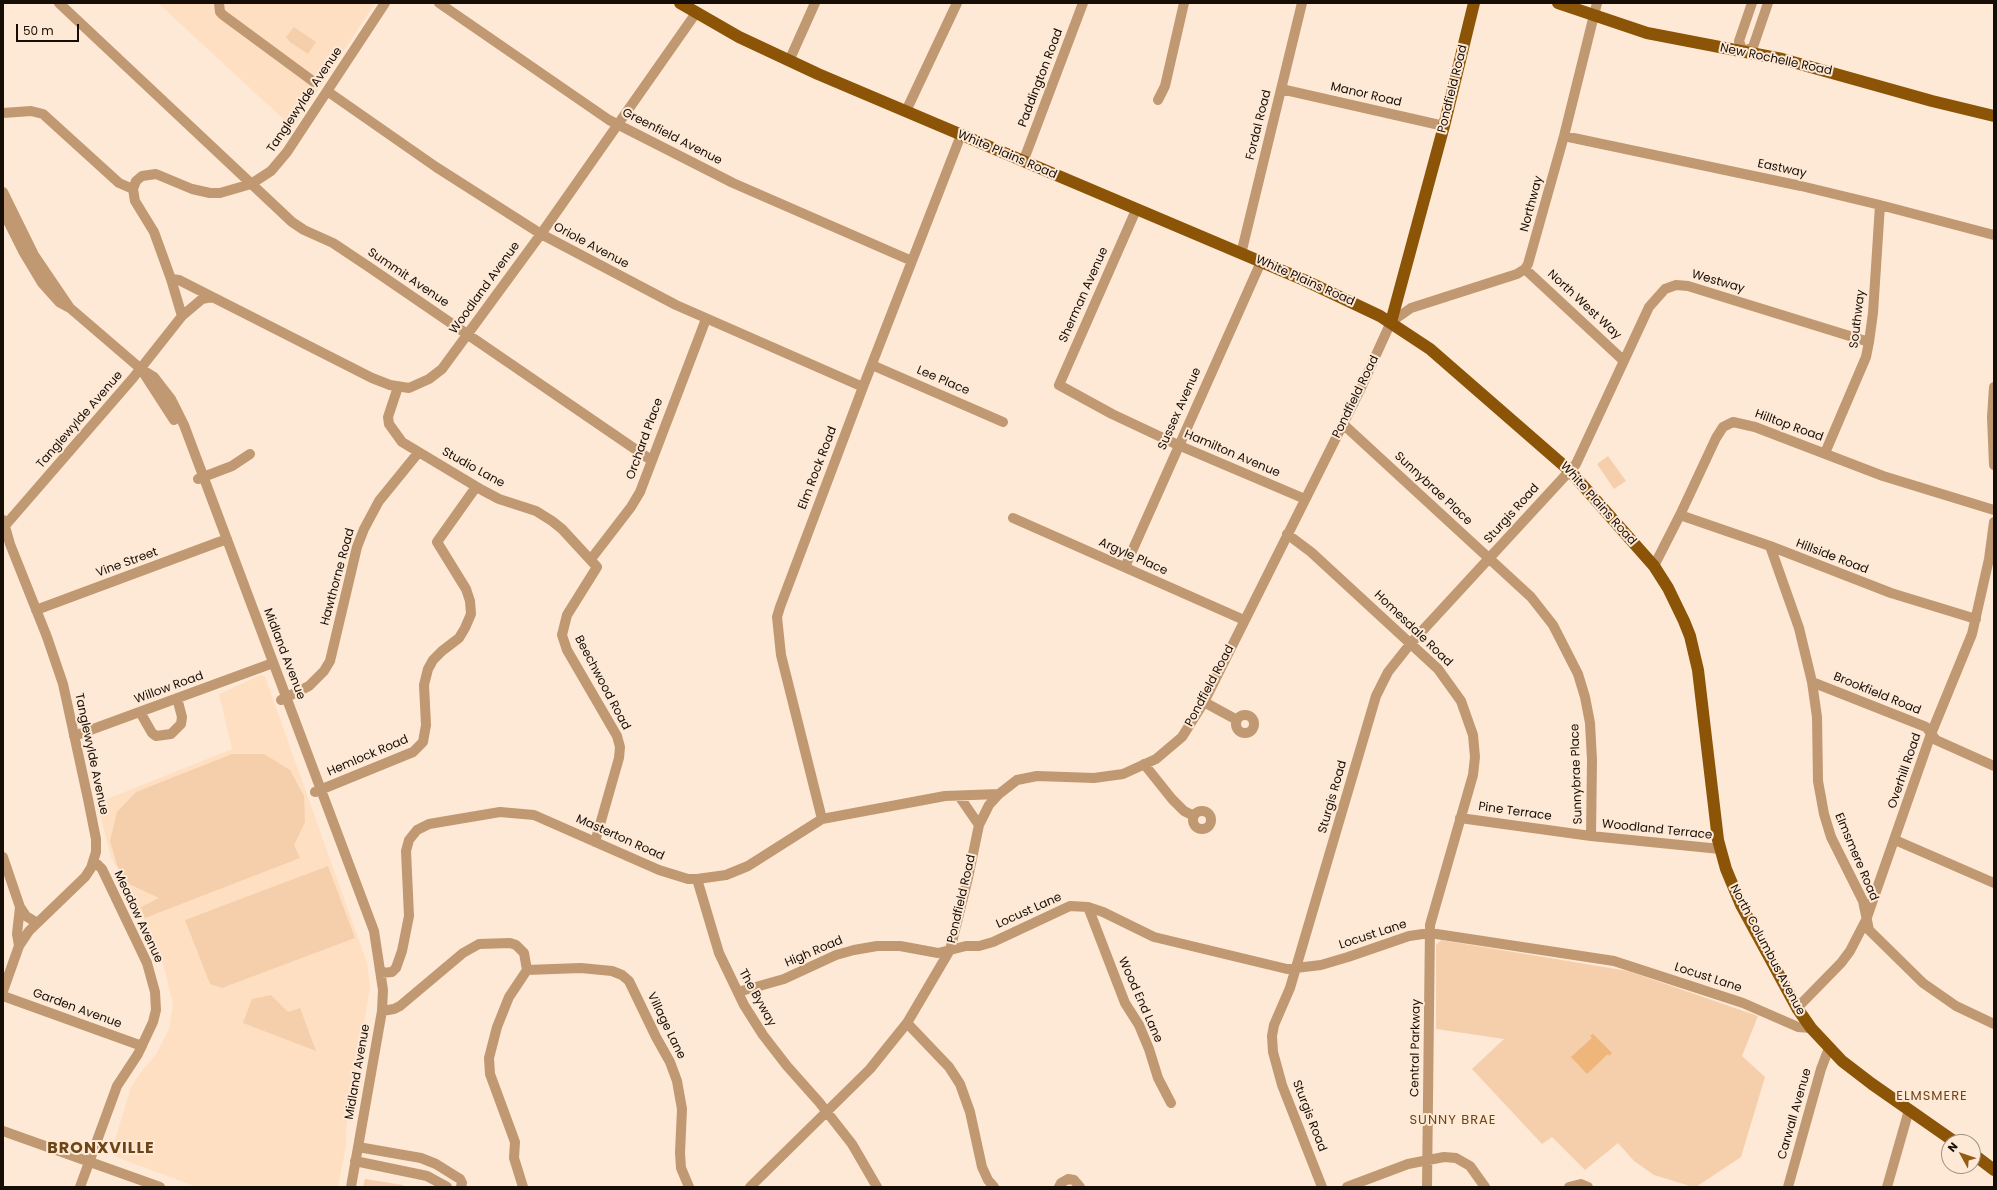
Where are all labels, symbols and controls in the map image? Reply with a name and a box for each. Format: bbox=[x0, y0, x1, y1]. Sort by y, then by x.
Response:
scale bar bbox=[18, 16, 81, 42]
text: 50 m bbox=[23, 22, 54, 39]
street label: Paddington Road bbox=[1016, 27, 1066, 129]
street label: New Rochelle Road bbox=[1719, 41, 1833, 79]
street label: Pondfield Road bbox=[1435, 43, 1471, 135]
street label: Tanglewylde Avenue bbox=[264, 45, 346, 155]
street label: Manor Road bbox=[1329, 80, 1403, 110]
street label: Fordal Road bbox=[1243, 88, 1275, 162]
street label: Greenfield Avenue bbox=[620, 106, 724, 168]
street label: White Plains Road bbox=[955, 128, 1059, 182]
street label: Eastway bbox=[1756, 157, 1808, 181]
street label: Northway bbox=[1518, 174, 1546, 234]
street label: Oriole Avenue bbox=[551, 220, 631, 272]
street label: Woodland Avenue bbox=[447, 239, 523, 337]
street label: Summit Avenue bbox=[365, 245, 451, 311]
street label: Sherman Avenue bbox=[1056, 245, 1112, 345]
street label: White Plains Road bbox=[1253, 253, 1357, 309]
street label: North West Way bbox=[1544, 267, 1624, 343]
street label: Westway bbox=[1690, 268, 1746, 296]
street label: Southway bbox=[1847, 289, 1869, 349]
street label: Pondfield Road bbox=[1330, 353, 1382, 441]
street label: Lee Place bbox=[914, 363, 972, 399]
street label: Sussex Avenue bbox=[1155, 366, 1205, 452]
street label: Tanglewylde Avenue bbox=[34, 368, 126, 472]
street label: Orchard Place bbox=[624, 396, 666, 482]
street label: Hilltop Road bbox=[1753, 407, 1825, 445]
street label: Elm Rock Road bbox=[796, 425, 840, 511]
street label: Hamilton Avenue bbox=[1182, 427, 1282, 481]
street label: Studio Lane bbox=[439, 445, 507, 491]
street label: Sunnybrae Place bbox=[1391, 449, 1475, 529]
street label: White Plains Road bbox=[1557, 460, 1639, 548]
street label: Sturgis Road bbox=[1481, 481, 1543, 547]
street label: Hawthorne Road bbox=[318, 527, 358, 627]
street label: Argyle Place bbox=[1096, 535, 1170, 579]
street label: Hillside Road bbox=[1794, 537, 1870, 577]
street label: Vine Street bbox=[94, 545, 160, 581]
street label: Homesdale Road bbox=[1371, 588, 1455, 670]
street label: Midland Avenue bbox=[260, 606, 308, 702]
street label: Beechwood Road bbox=[571, 633, 633, 733]
street label: Pondfield Road bbox=[1182, 643, 1238, 729]
street label: Willow Road bbox=[132, 669, 206, 707]
street label: Brookfield Road bbox=[1831, 670, 1923, 718]
street label: Tanglewylde Avenue bbox=[71, 692, 111, 816]
street label: Sunnybrae Place bbox=[1568, 723, 1586, 825]
street label: Overhill Road bbox=[1885, 731, 1925, 811]
street label: Hemlock Road bbox=[325, 732, 411, 780]
street label: Sturgis Road bbox=[1316, 759, 1350, 835]
street label: Pine Terrace bbox=[1477, 800, 1553, 824]
street label: Elmsmere Road bbox=[1831, 811, 1881, 903]
street label: Masterton Road bbox=[574, 812, 666, 864]
street label: Woodland Terrace bbox=[1601, 817, 1713, 843]
street label: Pondfield Road bbox=[945, 853, 979, 945]
street label: Meadow Avenue bbox=[110, 869, 166, 965]
street label: North Columbus Avenue bbox=[1726, 882, 1808, 1018]
street label: Locust Lane bbox=[994, 890, 1064, 932]
street label: Locust Lane bbox=[1337, 917, 1409, 953]
street label: High Road bbox=[783, 933, 845, 971]
street label: Wood End Lane bbox=[1115, 955, 1165, 1045]
street label: Locust Lane bbox=[1672, 960, 1744, 996]
street label: The Byway bbox=[735, 967, 779, 1029]
street label: Garden Avenue bbox=[31, 986, 123, 1032]
street label: Village Lane bbox=[644, 990, 688, 1062]
street label: Central Parkway bbox=[1408, 999, 1424, 1097]
street label: Midland Avenue bbox=[343, 1023, 373, 1121]
street label: Carwall Avenue bbox=[1775, 1067, 1815, 1161]
street label: Sturgis Road bbox=[1289, 1078, 1329, 1154]
district label: ELMSMERE bbox=[1896, 1089, 1968, 1105]
district label: SUNNY BRAE bbox=[1409, 1113, 1497, 1129]
north arrow bbox=[1941, 1134, 1981, 1174]
district label: BRONXVILLE bbox=[47, 1139, 155, 1159]
text: N bbox=[1944, 1139, 1961, 1155]

